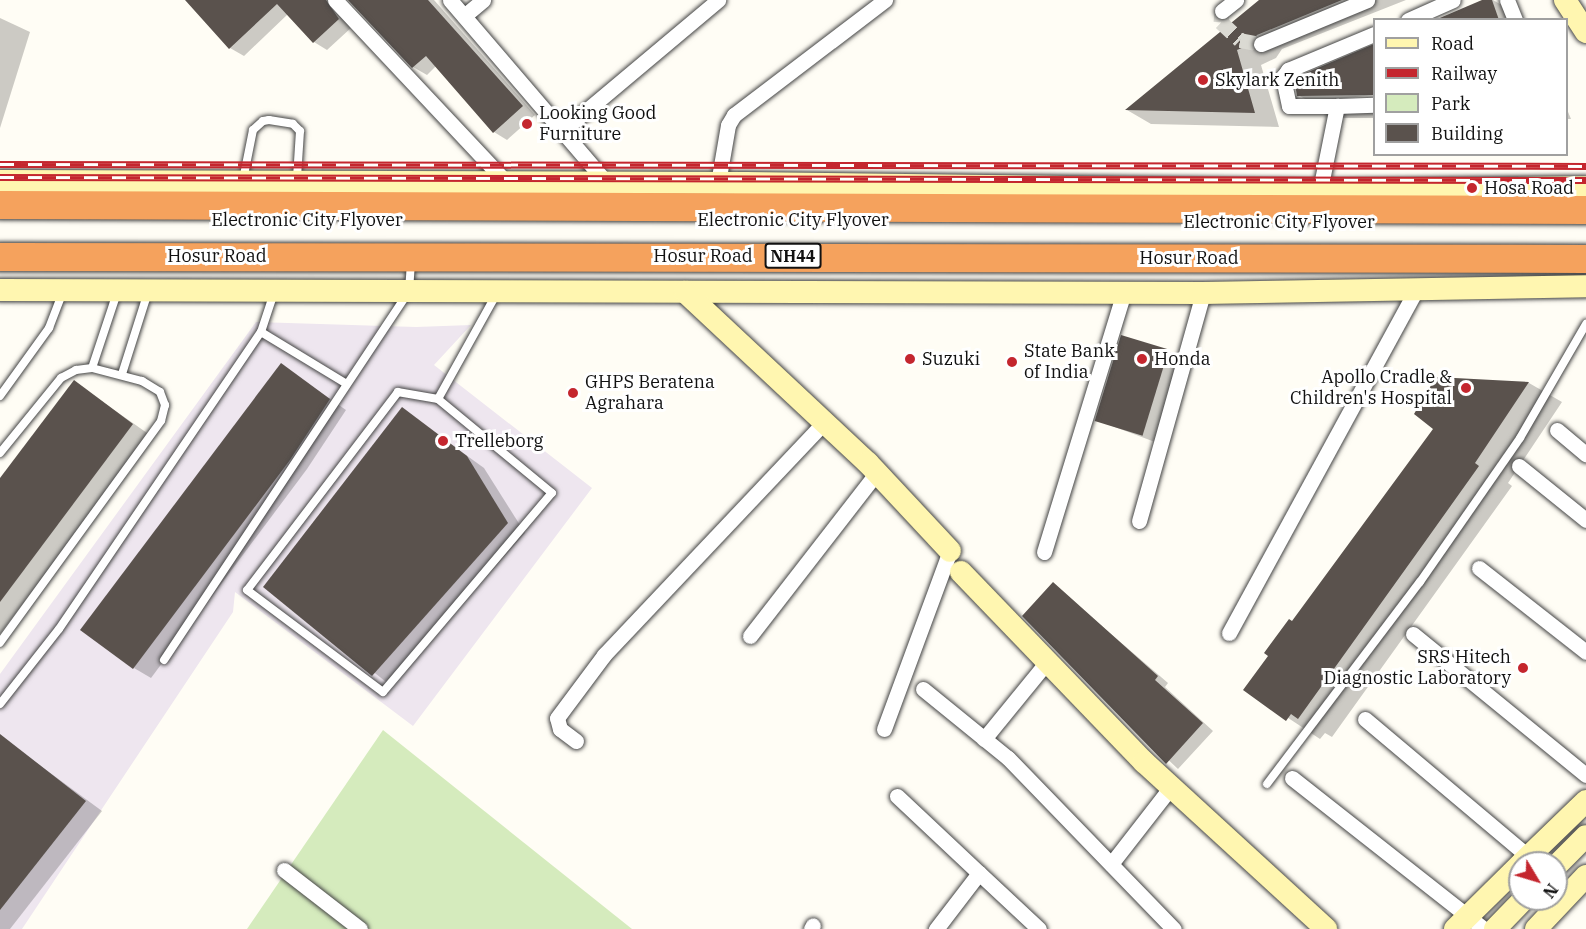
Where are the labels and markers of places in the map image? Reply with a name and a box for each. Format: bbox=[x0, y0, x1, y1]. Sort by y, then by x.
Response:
place label: Skylark Zenith bbox=[1215, 69, 1339, 91]
marker: Skylark Zenith bbox=[1196, 73, 1210, 87]
place label: Looking Good Furniture bbox=[539, 103, 656, 146]
marker: Looking Good Furniture bbox=[520, 117, 534, 131]
place label: Hosa Road bbox=[1484, 177, 1574, 199]
marker: Hosa Road bbox=[1465, 181, 1479, 195]
place label: State Bank of India bbox=[1024, 341, 1115, 384]
place label: Suzuki bbox=[922, 348, 980, 370]
place label: Honda bbox=[1154, 348, 1211, 370]
marker: Suzuki bbox=[903, 352, 917, 366]
marker: Honda bbox=[1135, 352, 1149, 366]
marker: State Bank of India bbox=[1005, 355, 1019, 369]
place label: Apollo Cradle & Children's Hospital bbox=[1290, 367, 1452, 410]
place label: GHPS Beratena Agrahara bbox=[585, 372, 715, 415]
marker: Apollo Cradle & Children's Hospital bbox=[1457, 379, 1475, 397]
marker: GHPS Beratena Agrahara bbox=[566, 386, 580, 400]
place label: Trelleborg bbox=[455, 430, 543, 452]
marker: Trelleborg bbox=[436, 434, 450, 448]
place label: SRS Hitech Diagnostic Laboratory bbox=[1324, 647, 1511, 690]
marker: SRS Hitech Diagnostic Laboratory bbox=[1516, 661, 1530, 675]

